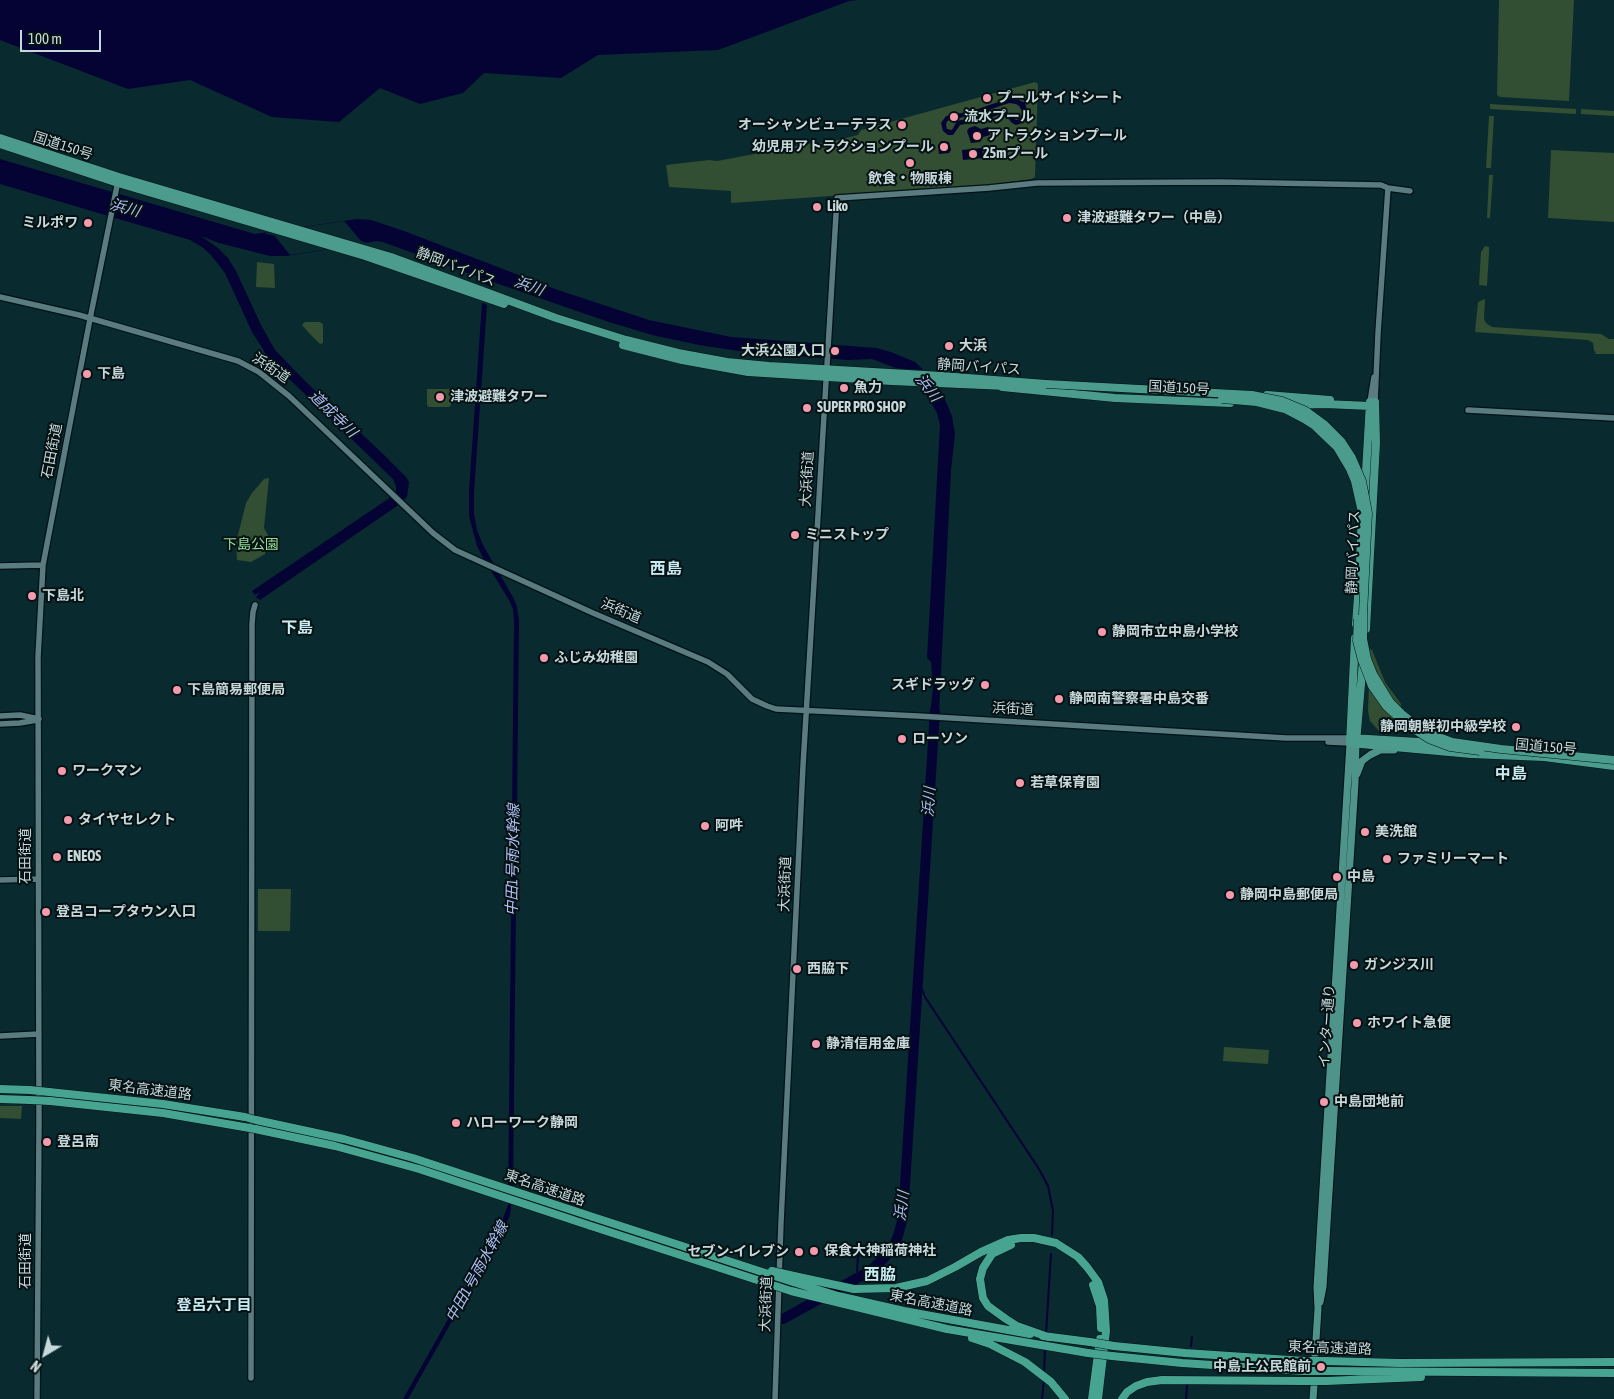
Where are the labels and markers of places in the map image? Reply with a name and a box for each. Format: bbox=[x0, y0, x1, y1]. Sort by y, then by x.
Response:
place label: プールサイドシート bbox=[997, 90, 1123, 106]
marker: プールサイドシート bbox=[981, 92, 993, 104]
place label: 流水プール bbox=[964, 109, 1034, 125]
marker: 流水プール bbox=[948, 111, 960, 123]
place label: オーシャンビューテラス bbox=[738, 117, 892, 133]
marker: オーシャンビューテラス bbox=[896, 119, 908, 131]
place label: アトラクションプール bbox=[987, 128, 1127, 144]
marker: アトラクションプール bbox=[971, 130, 983, 142]
place label: 幼児用アトラクションプール bbox=[752, 139, 934, 155]
marker: 幼児用アトラクションプール bbox=[938, 141, 950, 153]
place label: 25mプール bbox=[983, 146, 1048, 162]
marker: 25mプール bbox=[967, 148, 979, 160]
marker: 飲食・物販棟 bbox=[904, 157, 916, 169]
place label: 飲食・物販棟 bbox=[868, 171, 952, 187]
place label: Liko bbox=[827, 199, 848, 215]
marker: Liko bbox=[811, 201, 823, 213]
place label: 津波避難タワー（中島） bbox=[1077, 210, 1231, 226]
marker: 津波避難タワー（中島） bbox=[1061, 212, 1073, 224]
place label: ミルポワ bbox=[22, 215, 78, 231]
marker: ミルポワ bbox=[82, 217, 94, 229]
place label: 大浜 bbox=[959, 338, 987, 354]
marker: 大浜 bbox=[943, 340, 955, 352]
place label: 大浜公園入口 bbox=[741, 343, 825, 359]
marker: 大浜公園入口 bbox=[829, 345, 841, 357]
place label: 下島 bbox=[97, 366, 125, 382]
marker: 下島 bbox=[81, 368, 93, 380]
place label: 魚力 bbox=[854, 380, 882, 396]
marker: 魚力 bbox=[838, 382, 850, 394]
place label: 津波避難タワー bbox=[450, 389, 548, 405]
marker: 津波避難タワー bbox=[434, 391, 446, 403]
place label: SUPER PRO SHOP bbox=[817, 400, 906, 416]
marker: SUPER PRO SHOP bbox=[801, 402, 813, 414]
place label: ミニストップ bbox=[805, 527, 889, 543]
marker: ミニストップ bbox=[789, 529, 801, 541]
place label: 下島北 bbox=[42, 588, 84, 604]
marker: 下島北 bbox=[26, 590, 38, 602]
place label: 静岡市立中島小学校 bbox=[1112, 624, 1238, 640]
marker: 静岡市立中島小学校 bbox=[1096, 626, 1108, 638]
place label: ふじみ幼稚園 bbox=[554, 650, 638, 666]
marker: ふじみ幼稚園 bbox=[538, 652, 550, 664]
place label: スギドラッグ bbox=[891, 677, 975, 693]
marker: スギドラッグ bbox=[979, 679, 991, 691]
place label: 下島簡易郵便局 bbox=[187, 682, 285, 698]
marker: 下島簡易郵便局 bbox=[171, 684, 183, 696]
place label: 静岡南警察署中島交番 bbox=[1069, 691, 1209, 707]
marker: 静岡南警察署中島交番 bbox=[1053, 693, 1065, 705]
place label: 静岡朝鮮初中級学校 bbox=[1380, 719, 1506, 735]
marker: 静岡朝鮮初中級学校 bbox=[1510, 721, 1522, 733]
place label: ローソン bbox=[912, 731, 968, 747]
marker: ローソン bbox=[896, 733, 908, 745]
place label: ワークマン bbox=[72, 763, 142, 779]
marker: ワークマン bbox=[56, 765, 68, 777]
place label: 若草保育園 bbox=[1030, 775, 1100, 791]
marker: 若草保育園 bbox=[1014, 777, 1026, 789]
place label: タイヤセレクト bbox=[78, 812, 176, 828]
marker: タイヤセレクト bbox=[62, 814, 74, 826]
place label: 阿吽 bbox=[715, 818, 743, 834]
marker: 阿吽 bbox=[699, 820, 711, 832]
place label: 美洗館 bbox=[1375, 824, 1417, 840]
marker: 美洗館 bbox=[1359, 826, 1371, 838]
place label: ENEOS bbox=[67, 849, 101, 865]
marker: ENEOS bbox=[51, 851, 63, 863]
place label: ファミリーマート bbox=[1397, 851, 1509, 867]
marker: ファミリーマート bbox=[1381, 853, 1393, 865]
place label: 中島 bbox=[1347, 869, 1375, 885]
marker: 中島 bbox=[1331, 871, 1343, 883]
place label: 静岡中島郵便局 bbox=[1240, 887, 1338, 903]
marker: 静岡中島郵便局 bbox=[1224, 889, 1236, 901]
place label: 登呂コープタウン入口 bbox=[56, 904, 196, 920]
marker: 登呂コープタウン入口 bbox=[40, 906, 52, 918]
place label: ガンジス川 bbox=[1364, 957, 1434, 973]
marker: ガンジス川 bbox=[1348, 959, 1360, 971]
place label: 西脇下 bbox=[807, 961, 849, 977]
marker: 西脇下 bbox=[791, 963, 803, 975]
place label: ホワイト急便 bbox=[1367, 1015, 1451, 1031]
marker: ホワイト急便 bbox=[1351, 1017, 1363, 1029]
place label: 静清信用金庫 bbox=[826, 1036, 910, 1052]
marker: 静清信用金庫 bbox=[810, 1038, 822, 1050]
place label: 中島団地前 bbox=[1334, 1094, 1404, 1110]
marker: 中島団地前 bbox=[1318, 1096, 1330, 1108]
place label: ハローワーク静岡 bbox=[466, 1115, 578, 1131]
marker: ハローワーク静岡 bbox=[450, 1117, 462, 1129]
place label: 登呂南 bbox=[57, 1134, 99, 1150]
marker: 登呂南 bbox=[41, 1136, 53, 1148]
place label: 保食大神稲荷神社 bbox=[824, 1243, 936, 1259]
place label: セブン-イレブン bbox=[688, 1244, 789, 1260]
marker: 保食大神稲荷神社 bbox=[808, 1245, 820, 1257]
marker: セブン-イレブン bbox=[793, 1246, 805, 1258]
place label: 中島上公民館前 bbox=[1213, 1359, 1311, 1375]
marker: 中島上公民館前 bbox=[1315, 1361, 1327, 1373]

